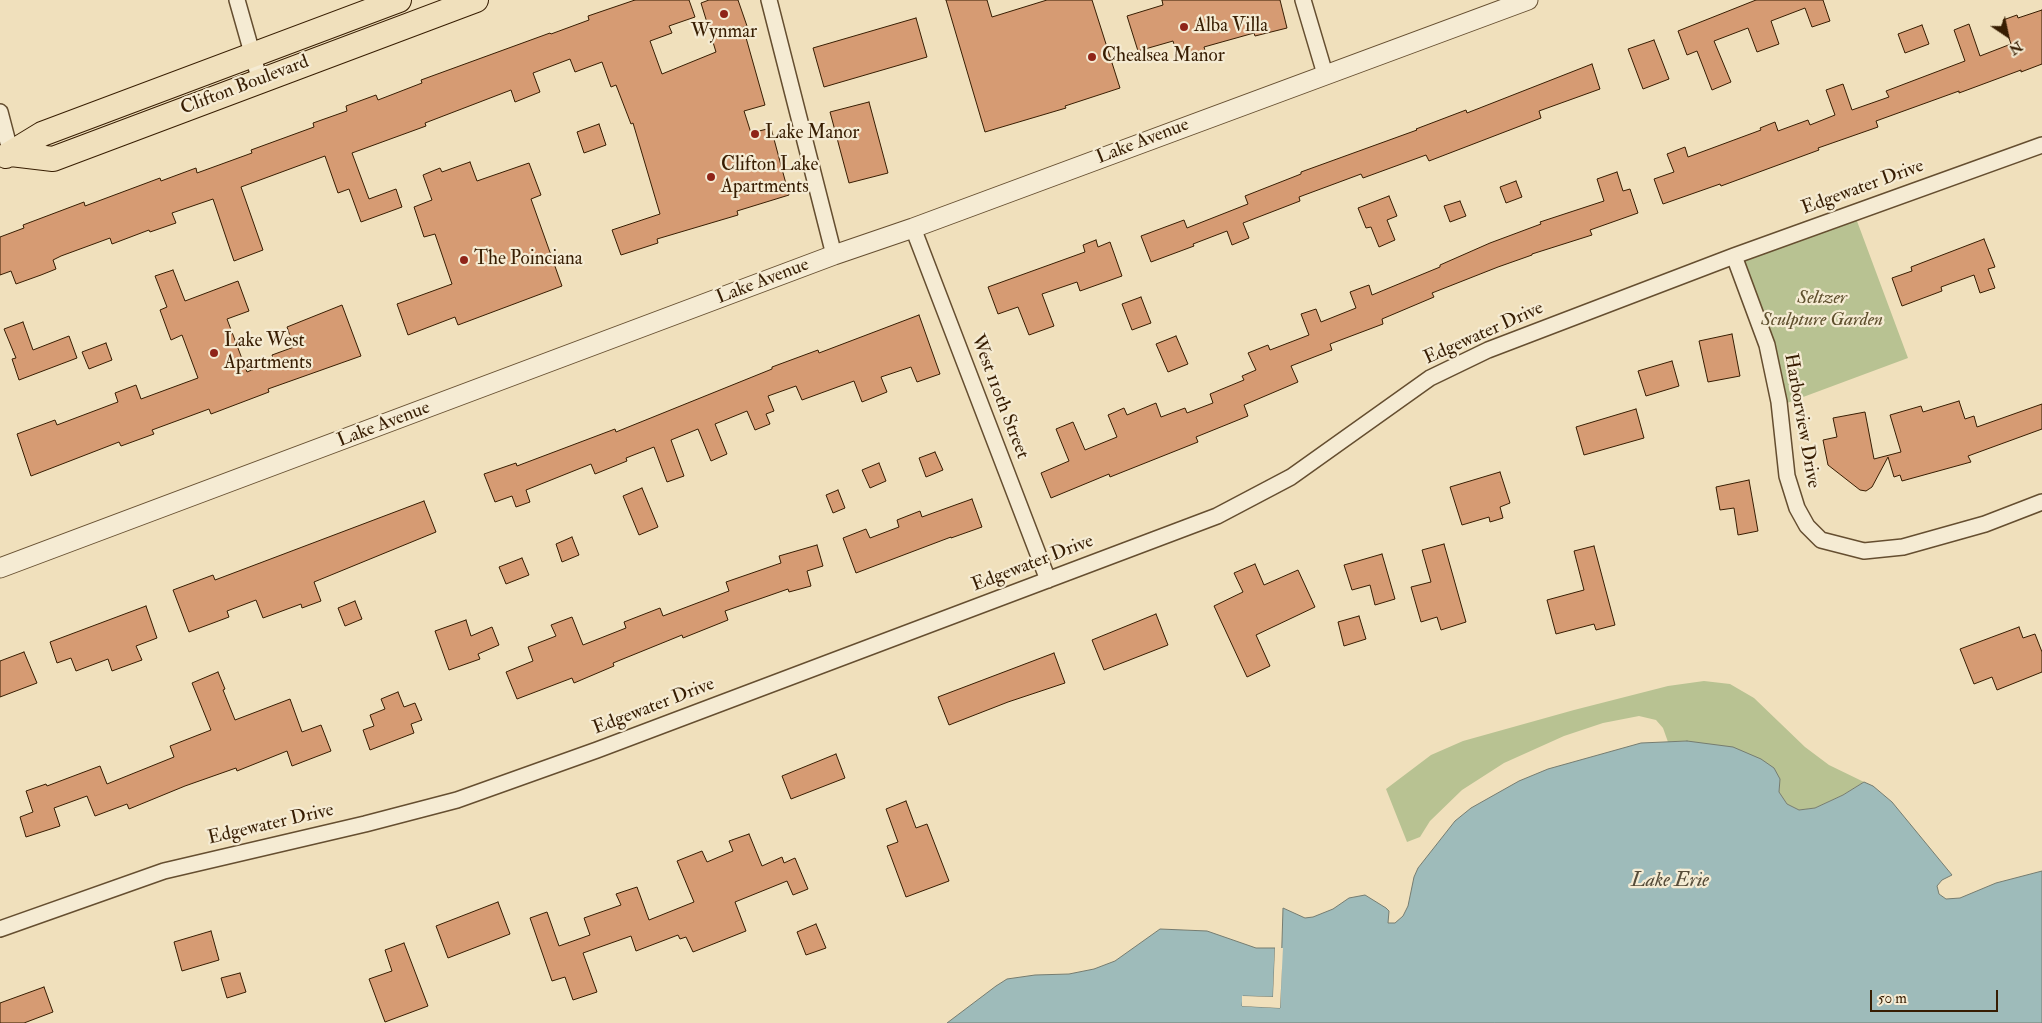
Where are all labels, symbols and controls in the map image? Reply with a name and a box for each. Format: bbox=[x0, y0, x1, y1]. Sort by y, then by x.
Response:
marker: Wynmar bbox=[718, 8, 730, 20]
north arrow bbox=[1982, 10, 2032, 60]
place label: Alba Villa bbox=[1194, 16, 1268, 38]
marker: Alba Villa bbox=[1178, 21, 1190, 33]
place label: Wynmar bbox=[691, 22, 757, 44]
text: N bbox=[2006, 37, 2026, 58]
place label: Chealsea Manor bbox=[1102, 46, 1225, 68]
street label: Clifton Boulevard bbox=[178, 51, 312, 121]
marker: Chealsea Manor bbox=[1086, 51, 1098, 63]
street label: Lake Avenue bbox=[1093, 114, 1193, 170]
place label: Lake Manor bbox=[765, 123, 859, 145]
marker: Lake Manor bbox=[749, 128, 761, 140]
place label: Clifton Lake Apartments bbox=[721, 155, 818, 199]
street label: Edgewater Drive bbox=[1799, 155, 1927, 221]
marker: Clifton Lake Apartments bbox=[705, 171, 717, 183]
place label: The Poinciana bbox=[474, 249, 583, 271]
marker: The Poinciana bbox=[458, 254, 470, 266]
street label: Lake Avenue bbox=[713, 254, 813, 310]
park label: Seltzer Sculpture Garden bbox=[1761, 288, 1883, 332]
street label: Edgewater Drive bbox=[1421, 297, 1547, 371]
place label: Lake West Apartments bbox=[224, 331, 312, 375]
street label: West 110th Street bbox=[965, 332, 1033, 462]
marker: Lake West Apartments bbox=[208, 347, 220, 359]
street label: Harborview Drive bbox=[1778, 352, 1824, 490]
street label: Lake Avenue bbox=[334, 397, 434, 453]
street label: Edgewater Drive bbox=[969, 530, 1097, 598]
street label: Edgewater Drive bbox=[590, 673, 718, 741]
street label: Edgewater Drive bbox=[206, 799, 336, 851]
water label: Lake Erie bbox=[1631, 870, 1709, 894]
scale bar bbox=[1872, 980, 2000, 1012]
text: 50 m bbox=[1878, 989, 1907, 1008]

